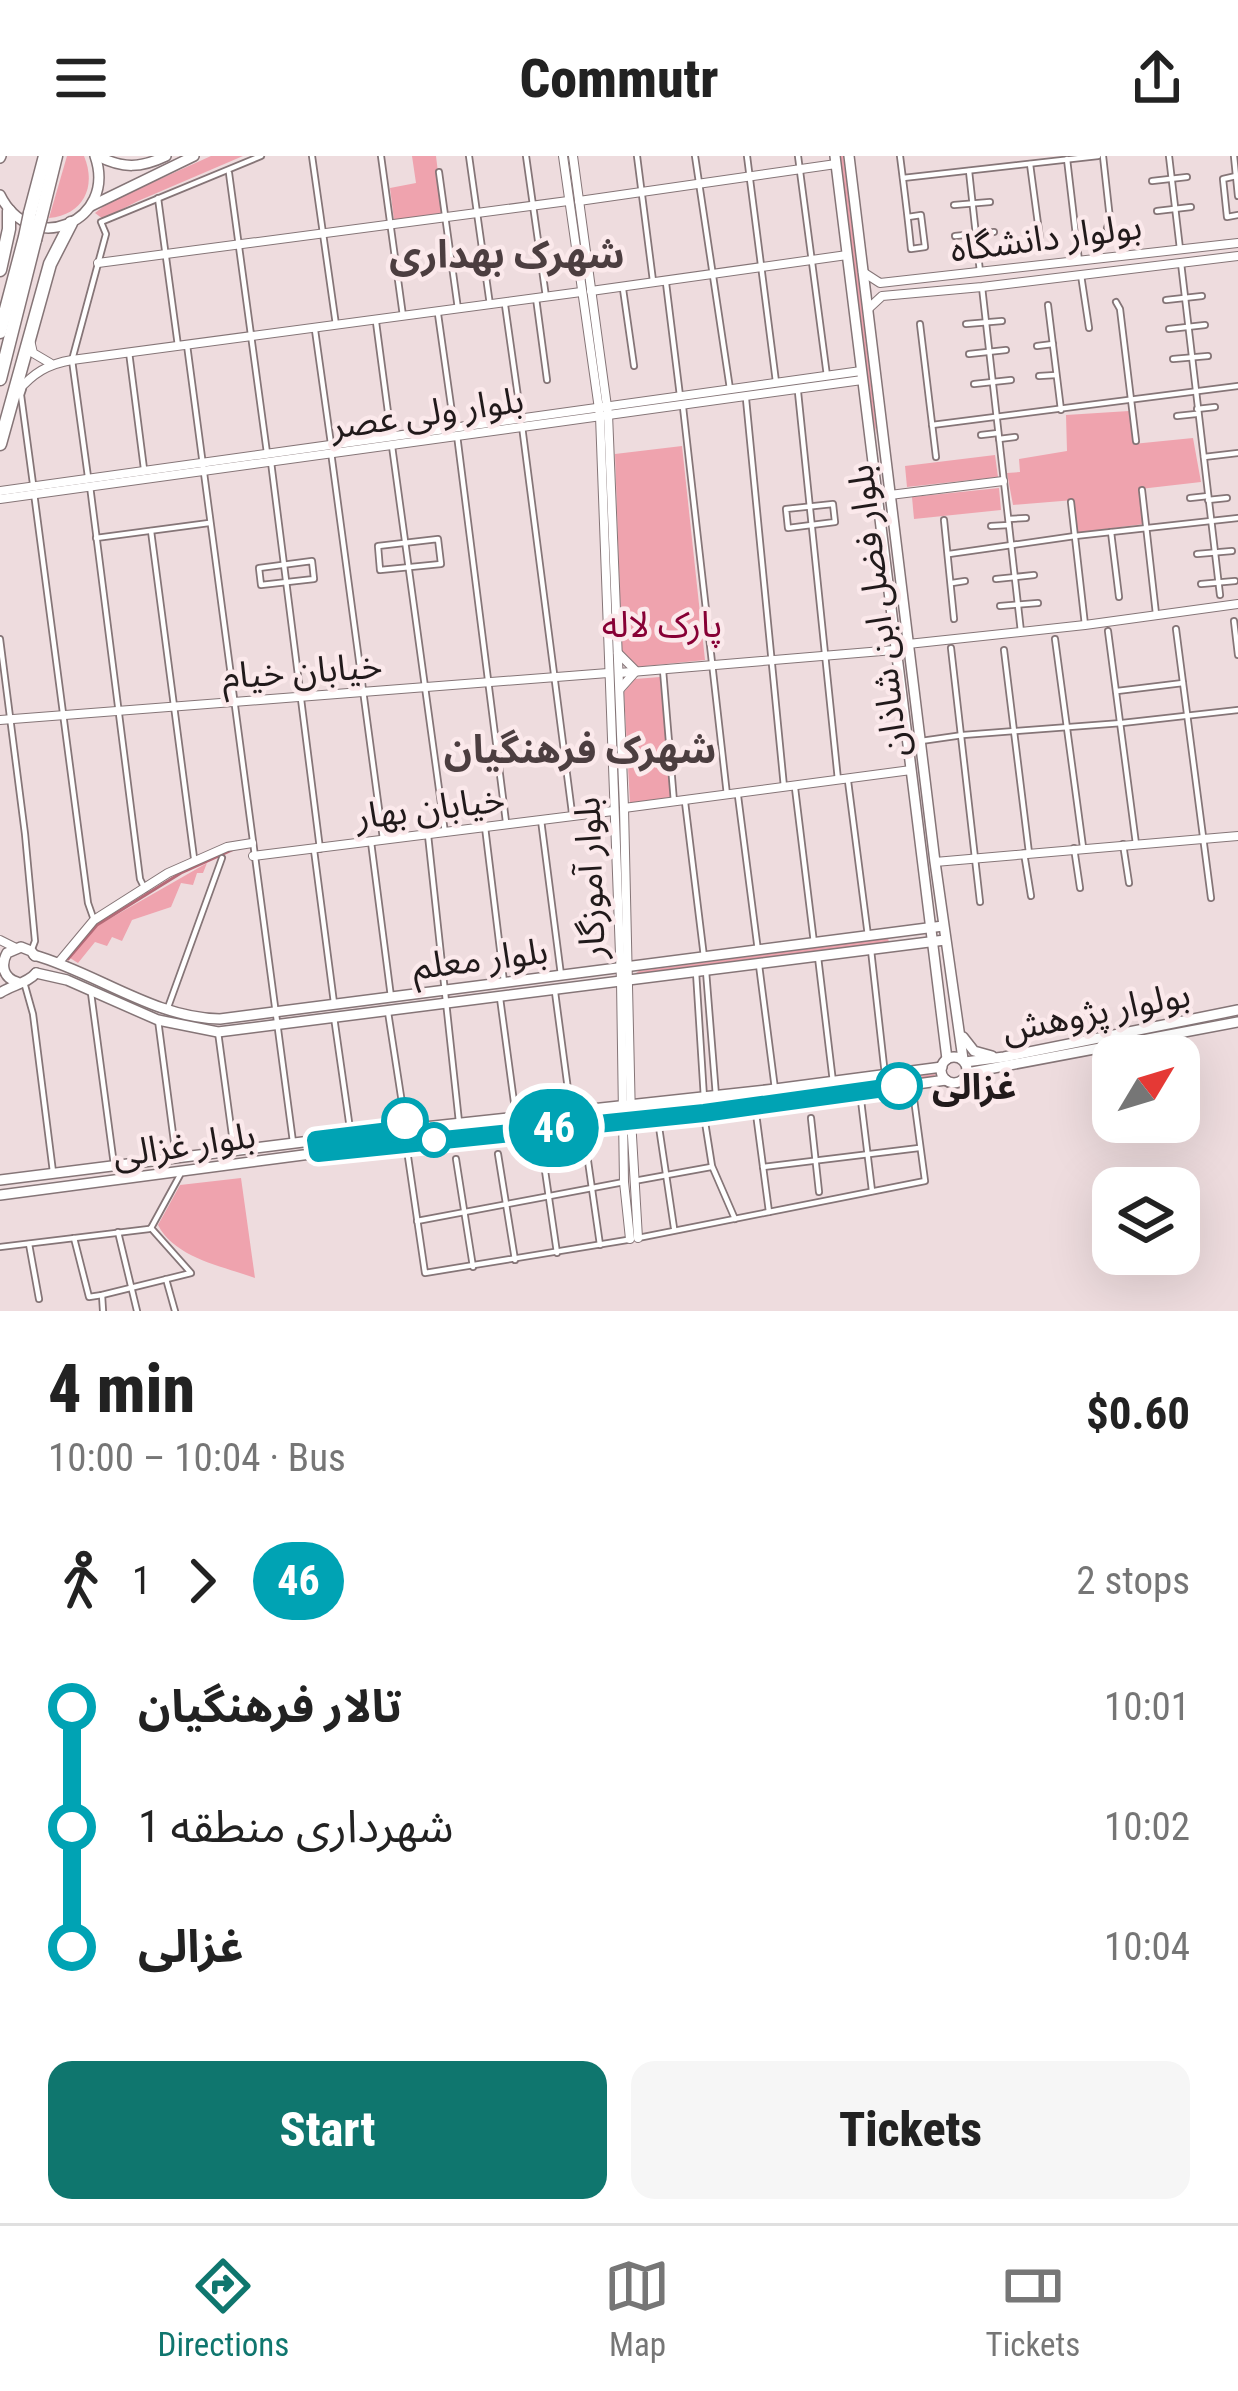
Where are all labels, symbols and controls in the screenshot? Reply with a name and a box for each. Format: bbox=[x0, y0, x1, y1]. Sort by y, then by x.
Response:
icon: menu bbox=[48, 45, 114, 111]
icon: share bbox=[1124, 45, 1190, 111]
text: Commutr bbox=[519, 47, 719, 110]
street label: بولوار دانشگاه bbox=[948, 205, 1144, 271]
district label: شهرک بهداری bbox=[389, 232, 625, 278]
street label: بلوار ولی عصر bbox=[327, 379, 526, 447]
street label: بلوار فضل ابن شاذان bbox=[839, 462, 917, 759]
park label: پارک لاله bbox=[602, 604, 722, 648]
street label: خیابان خیام bbox=[220, 644, 384, 704]
district label: شهرک فرهنگیان bbox=[444, 727, 716, 773]
street label: خیابان بهار bbox=[352, 778, 507, 838]
street label: بلوار آموزگار bbox=[566, 796, 614, 961]
street label: بلوار معلم bbox=[410, 930, 551, 994]
street label: بولوار پژوهش bbox=[999, 973, 1194, 1053]
north arrow bbox=[1092, 1035, 1200, 1143]
map controls bbox=[1092, 1035, 1200, 1275]
marker: غزالی bbox=[877, 1064, 921, 1108]
place label: غزالی bbox=[932, 1066, 1017, 1108]
line badge: 46 bbox=[500, 1089, 608, 1167]
unlabelled marker bbox=[383, 1099, 427, 1143]
text: 46 bbox=[533, 1103, 575, 1152]
street label: بلوار غزالی bbox=[110, 1114, 258, 1176]
unlabelled marker bbox=[418, 1124, 450, 1156]
button: layers bbox=[1092, 1167, 1200, 1275]
text: 4 min bbox=[48, 1351, 195, 1428]
text: $0.60 bbox=[1086, 1387, 1190, 1440]
text: 10:00 – 10:04 · Bus bbox=[48, 1435, 346, 1481]
icon: walk bbox=[48, 1548, 114, 1614]
icon: forward bbox=[169, 1548, 235, 1614]
text: 46 bbox=[277, 1556, 320, 1605]
text: 1 bbox=[132, 1558, 151, 1604]
text: 2 stops bbox=[1076, 1558, 1190, 1604]
text: تالار فرهنگیان bbox=[138, 1680, 402, 1733]
text: 10:01 bbox=[1104, 1684, 1190, 1730]
text: شهرداری منطقه 1 bbox=[138, 1800, 453, 1853]
text: 10:02 bbox=[1104, 1804, 1190, 1850]
text: غزالی bbox=[138, 1920, 244, 1973]
text: 10:04 bbox=[1104, 1924, 1190, 1970]
button: Start bbox=[48, 2061, 607, 2199]
button: Tickets bbox=[631, 2061, 1190, 2199]
tab: Directions bbox=[158, 2253, 289, 2364]
tab: Map bbox=[604, 2253, 670, 2364]
tab: Tickets bbox=[986, 2253, 1080, 2364]

